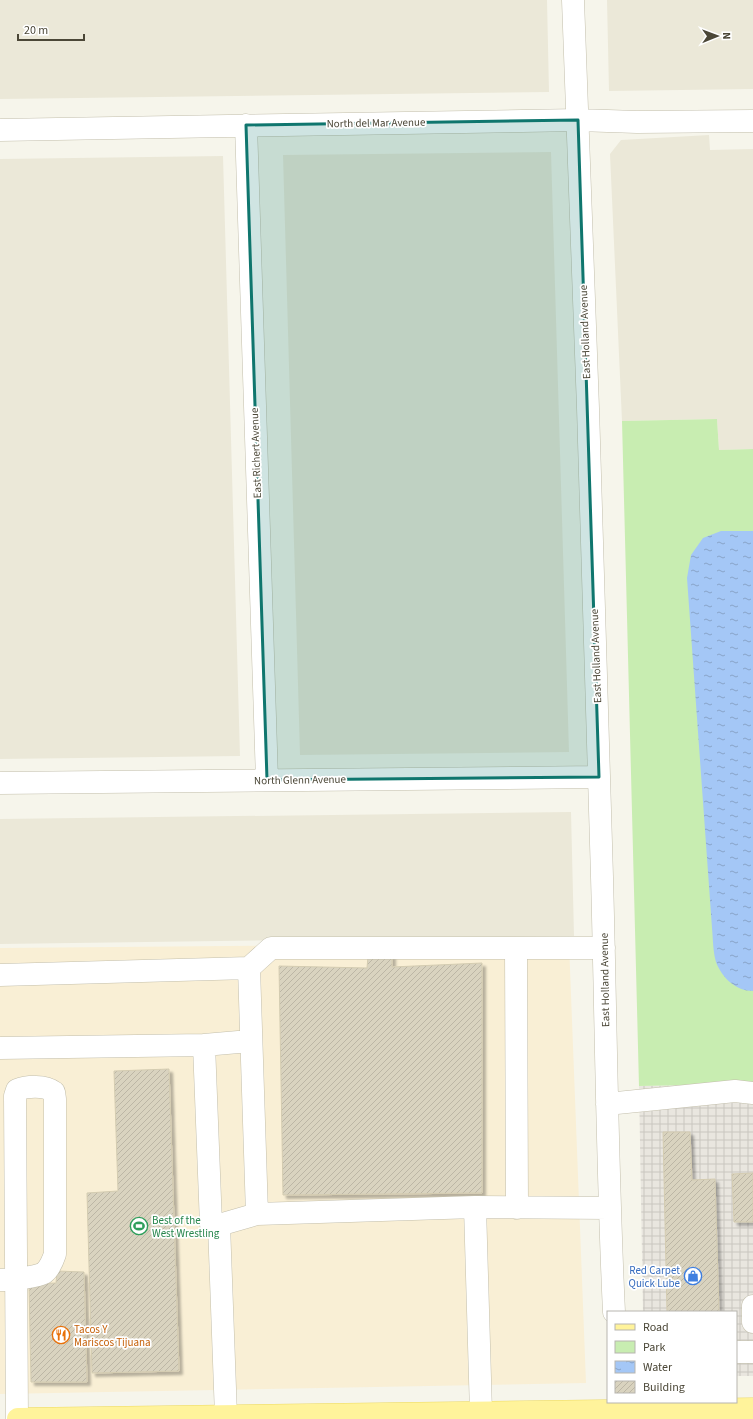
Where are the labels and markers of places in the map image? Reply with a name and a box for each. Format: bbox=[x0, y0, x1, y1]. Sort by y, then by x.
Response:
place label: Best of the West Wrestling bbox=[152, 1213, 220, 1241]
sports icon: Best of the West Wrestling bbox=[129, 1216, 149, 1236]
place label: Red Carpet Quick Lube bbox=[629, 1263, 681, 1291]
shop icon: Red Carpet Quick Lube bbox=[683, 1266, 703, 1286]
place label: Tacos Y Mariscos Tijuana bbox=[74, 1322, 151, 1350]
restaurant icon: Tacos Y Mariscos Tijuana bbox=[51, 1325, 71, 1345]

